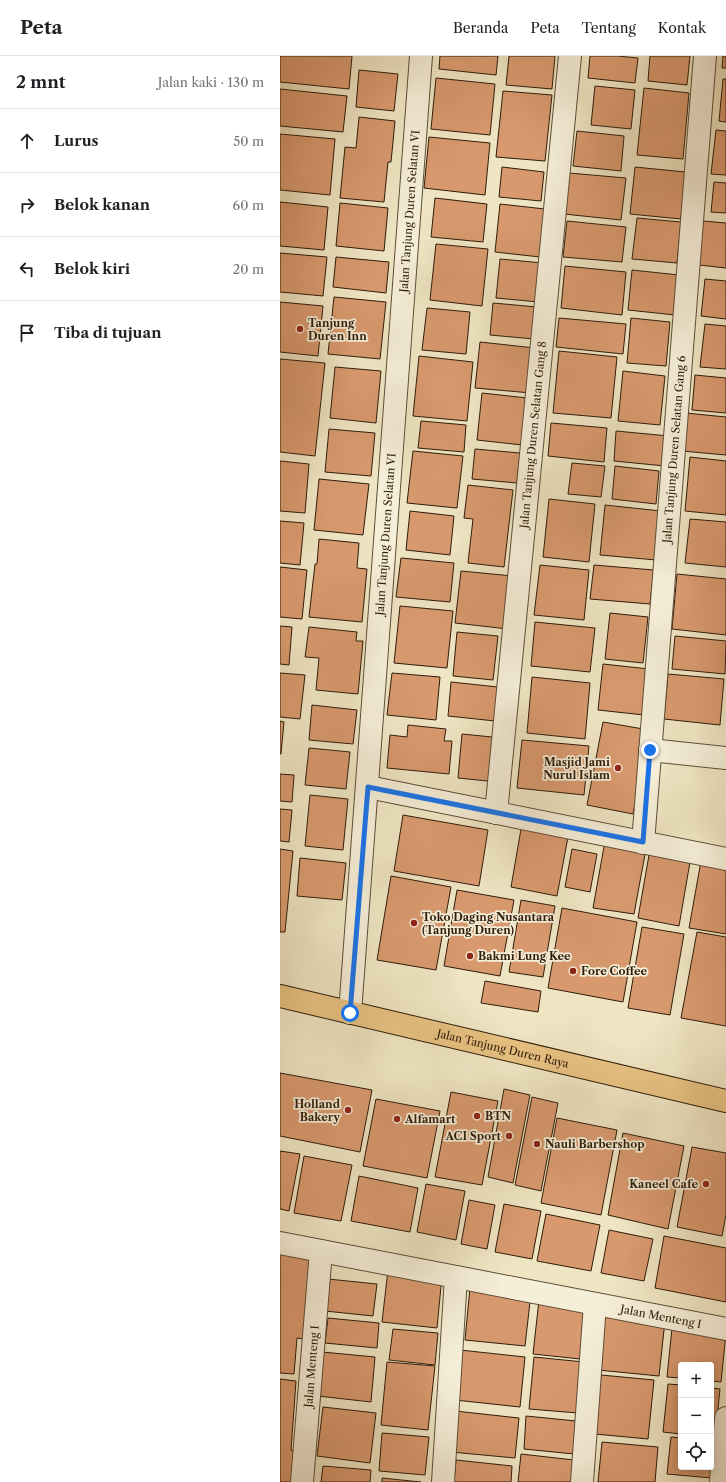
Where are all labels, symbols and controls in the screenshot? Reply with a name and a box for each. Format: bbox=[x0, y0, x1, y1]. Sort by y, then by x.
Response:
text: Peta bbox=[20, 16, 63, 39]
text: Beranda bbox=[453, 19, 509, 37]
text: Peta bbox=[531, 19, 560, 37]
text: Tentang bbox=[582, 19, 636, 37]
text: Kontak bbox=[658, 19, 706, 37]
text: 2 mnt bbox=[16, 72, 66, 92]
text: Jalan kaki · 130 m bbox=[158, 74, 264, 90]
street label: Jalan Tanjung Duren Selatan VI bbox=[396, 129, 422, 295]
icon: ahead bbox=[16, 130, 38, 152]
text: Lurus bbox=[54, 131, 99, 150]
text: 50 m bbox=[233, 133, 264, 149]
icon: right bbox=[16, 194, 38, 216]
text: Belok kanan bbox=[54, 195, 150, 214]
text: 60 m bbox=[233, 197, 264, 213]
icon: left bbox=[16, 258, 38, 280]
text: Belok kiri bbox=[54, 259, 130, 278]
text: 20 m bbox=[233, 261, 264, 277]
place label: Tanjung Duren Inn bbox=[308, 316, 367, 343]
icon: arrive bbox=[16, 322, 38, 344]
text: Tiba di tujuan bbox=[54, 323, 162, 342]
marker: Tanjung Duren Inn bbox=[295, 324, 305, 334]
street label: Jalan Tanjung Duren Selatan Gang 8 bbox=[517, 341, 549, 531]
street label: Jalan Tanjung Duren Selatan Gang 6 bbox=[660, 354, 688, 545]
street label: Jalan Tanjung Duren Selatan VI bbox=[372, 453, 399, 618]
route end bbox=[641, 741, 659, 759]
place label: Masjid Jami Nurul Islam bbox=[543, 755, 610, 782]
marker: Masjid Jami Nurul Islam bbox=[613, 763, 623, 773]
place label: Toko Daging Nusantara (Tanjung Duren) bbox=[422, 910, 555, 937]
marker: Toko Daging Nusantara (Tanjung Duren) bbox=[409, 918, 419, 928]
place label: Bakmi Lung Kee bbox=[478, 949, 571, 963]
marker: Bakmi Lung Kee bbox=[465, 951, 475, 961]
place label: Fore Coffee bbox=[581, 964, 648, 978]
marker: Fore Coffee bbox=[568, 966, 578, 976]
route start bbox=[341, 1004, 359, 1022]
street label: Jalan Tanjung Duren Raya bbox=[434, 1026, 570, 1071]
place label: Holland Bakery bbox=[294, 1097, 341, 1124]
marker: Holland Bakery bbox=[343, 1105, 353, 1115]
place label: BTN bbox=[485, 1109, 512, 1123]
marker: BTN bbox=[472, 1111, 482, 1121]
place label: Alfamart bbox=[404, 1112, 456, 1126]
marker: Alfamart bbox=[392, 1114, 402, 1124]
place label: ACI Sport bbox=[444, 1129, 502, 1143]
marker: ACI Sport bbox=[504, 1131, 514, 1141]
place label: Nauli Barbershop bbox=[545, 1137, 645, 1151]
marker: Nauli Barbershop bbox=[532, 1139, 542, 1149]
place label: Kaneel Cafe bbox=[629, 1177, 698, 1191]
marker: Kaneel Cafe bbox=[701, 1179, 711, 1189]
street label: Jalan Menteng I bbox=[617, 1301, 703, 1331]
street label: Jalan Menteng I bbox=[301, 1325, 322, 1410]
map controls bbox=[678, 1362, 714, 1470]
button: + bbox=[678, 1362, 714, 1398]
button: − bbox=[678, 1398, 714, 1434]
button: locate bbox=[678, 1434, 714, 1470]

